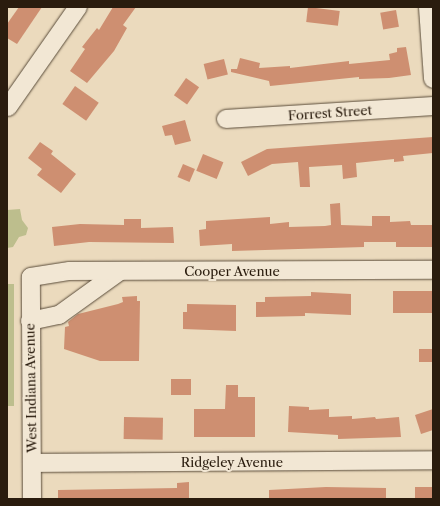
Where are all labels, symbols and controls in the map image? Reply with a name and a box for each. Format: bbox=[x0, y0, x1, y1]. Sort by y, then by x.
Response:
street label: Forrest Street bbox=[287, 102, 373, 124]
street label: Cooper Avenue bbox=[184, 263, 280, 279]
street label: West Indiana Avenue bbox=[22, 323, 40, 453]
street label: Ridgeley Avenue bbox=[180, 454, 284, 470]

